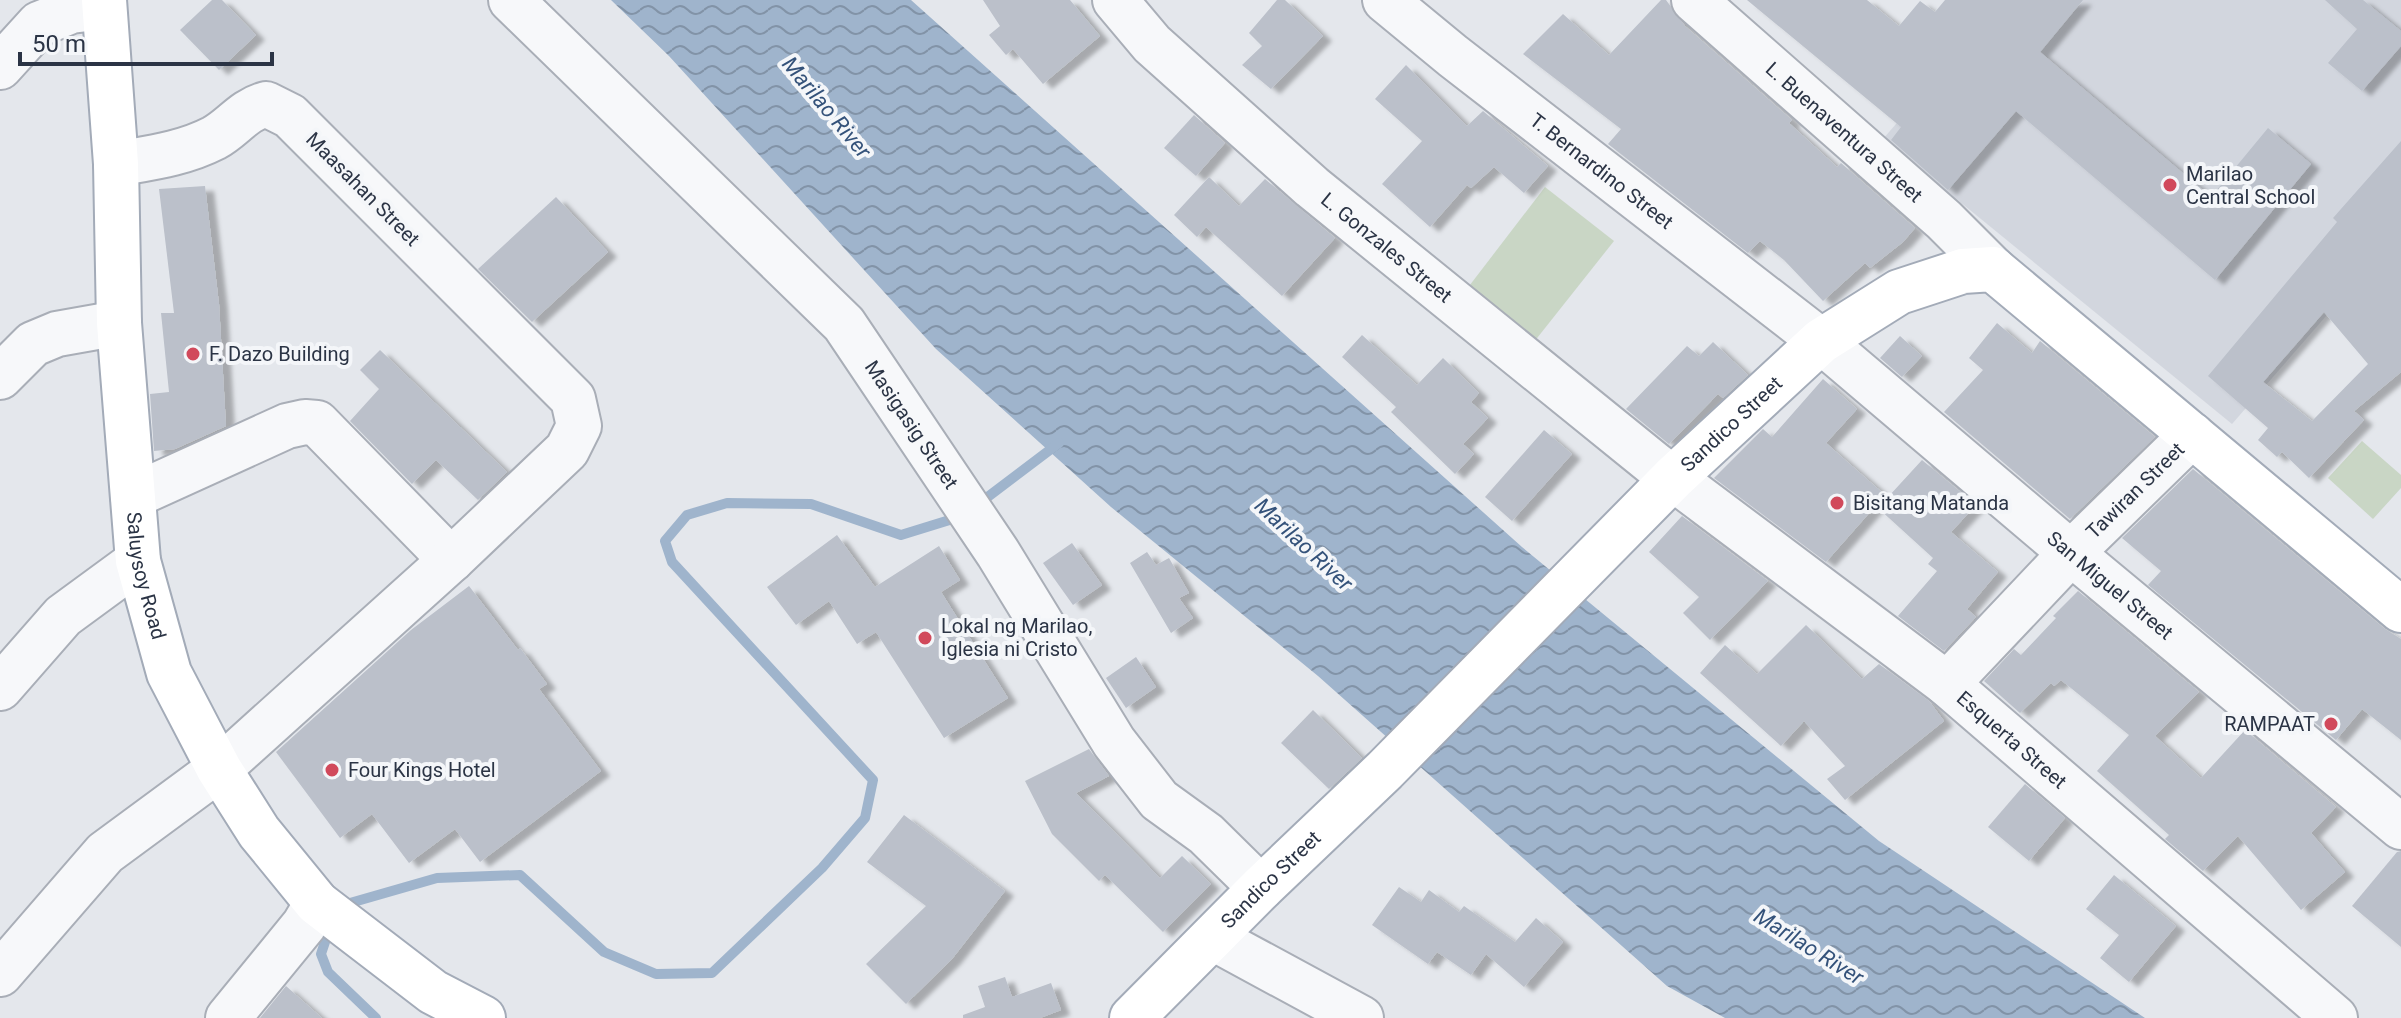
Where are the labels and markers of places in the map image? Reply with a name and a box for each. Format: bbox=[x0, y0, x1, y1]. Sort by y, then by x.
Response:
place label: Marilao Central School bbox=[2186, 162, 2315, 209]
marker: Marilao Central School bbox=[2161, 176, 2179, 194]
place label: F. Dazo Building bbox=[209, 342, 350, 366]
marker: F. Dazo Building bbox=[184, 345, 202, 363]
place label: Bisitang Matanda bbox=[1853, 491, 2009, 515]
marker: Bisitang Matanda bbox=[1828, 494, 1846, 512]
place label: Lokal ng Marilao, Iglesia ni Cristo bbox=[941, 614, 1092, 661]
marker: Lokal ng Marilao, Iglesia ni Cristo bbox=[916, 629, 934, 647]
place label: RAMPAAT bbox=[2224, 712, 2315, 736]
marker: RAMPAAT bbox=[2322, 715, 2340, 733]
place label: Four Kings Hotel bbox=[348, 758, 496, 782]
marker: Four Kings Hotel bbox=[323, 761, 341, 779]

